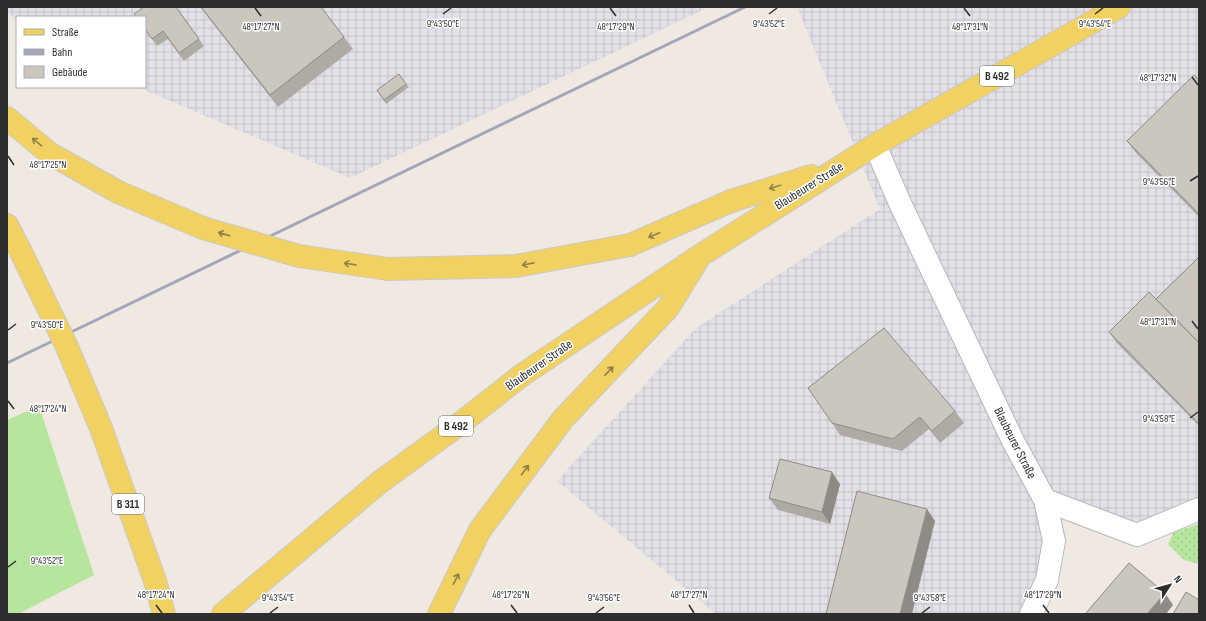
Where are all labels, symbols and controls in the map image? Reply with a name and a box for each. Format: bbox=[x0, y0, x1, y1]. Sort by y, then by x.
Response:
legend bbox=[16, 16, 146, 88]
text: 9°43'50"E bbox=[427, 18, 459, 30]
text: 9°43'52"E bbox=[753, 18, 785, 30]
text: 9°43'54"E bbox=[1079, 18, 1111, 30]
text: 48°17'27"N bbox=[242, 21, 280, 33]
text: 48°17'29"N bbox=[597, 21, 635, 33]
text: 48°17'31"N bbox=[952, 21, 988, 33]
text: Straße bbox=[52, 25, 79, 40]
text: Bahn bbox=[52, 45, 72, 60]
text: Gebäude bbox=[52, 65, 87, 80]
road number: B 492 bbox=[980, 66, 1014, 86]
text: 48°17'32"N bbox=[1139, 72, 1177, 84]
one-way arrow bbox=[32, 138, 43, 147]
text: 48°17'25"N bbox=[30, 159, 66, 171]
street label: Blaubeurer Straße bbox=[772, 159, 846, 213]
text: 9°43'56"E bbox=[1143, 176, 1175, 188]
one-way arrow bbox=[769, 184, 781, 192]
one-way arrow bbox=[217, 230, 230, 237]
one-way arrow bbox=[648, 231, 660, 239]
one-way arrow bbox=[344, 260, 357, 268]
one-way arrow bbox=[521, 260, 534, 268]
text: 48°17'31"N bbox=[1140, 316, 1176, 328]
text: 9°43'50"E bbox=[31, 319, 63, 331]
street label: Blaubeurer Straße bbox=[502, 336, 576, 394]
one-way arrow bbox=[604, 366, 614, 376]
text: 48°17'24"N bbox=[29, 403, 67, 415]
street label: Blaubeurer Straße bbox=[990, 405, 1040, 481]
text: 9°43'58"E bbox=[1143, 413, 1175, 425]
road number: B 492 bbox=[439, 416, 473, 436]
one-way arrow bbox=[521, 464, 530, 475]
road number: B 311 bbox=[112, 494, 144, 514]
text: 9°43'52"E bbox=[31, 555, 63, 567]
north arrow bbox=[1150, 565, 1190, 605]
one-way arrow bbox=[453, 573, 460, 585]
text: N bbox=[1171, 573, 1185, 586]
text: 48°17'24"N bbox=[137, 589, 175, 601]
text: 48°17'26"N bbox=[492, 589, 530, 601]
text: 48°17'27"N bbox=[670, 589, 708, 601]
text: 48°17'29"N bbox=[1024, 589, 1062, 601]
text: 9°43'54"E bbox=[262, 592, 294, 604]
text: 9°43'56"E bbox=[588, 592, 620, 604]
text: 9°43'58"E bbox=[914, 592, 946, 604]

